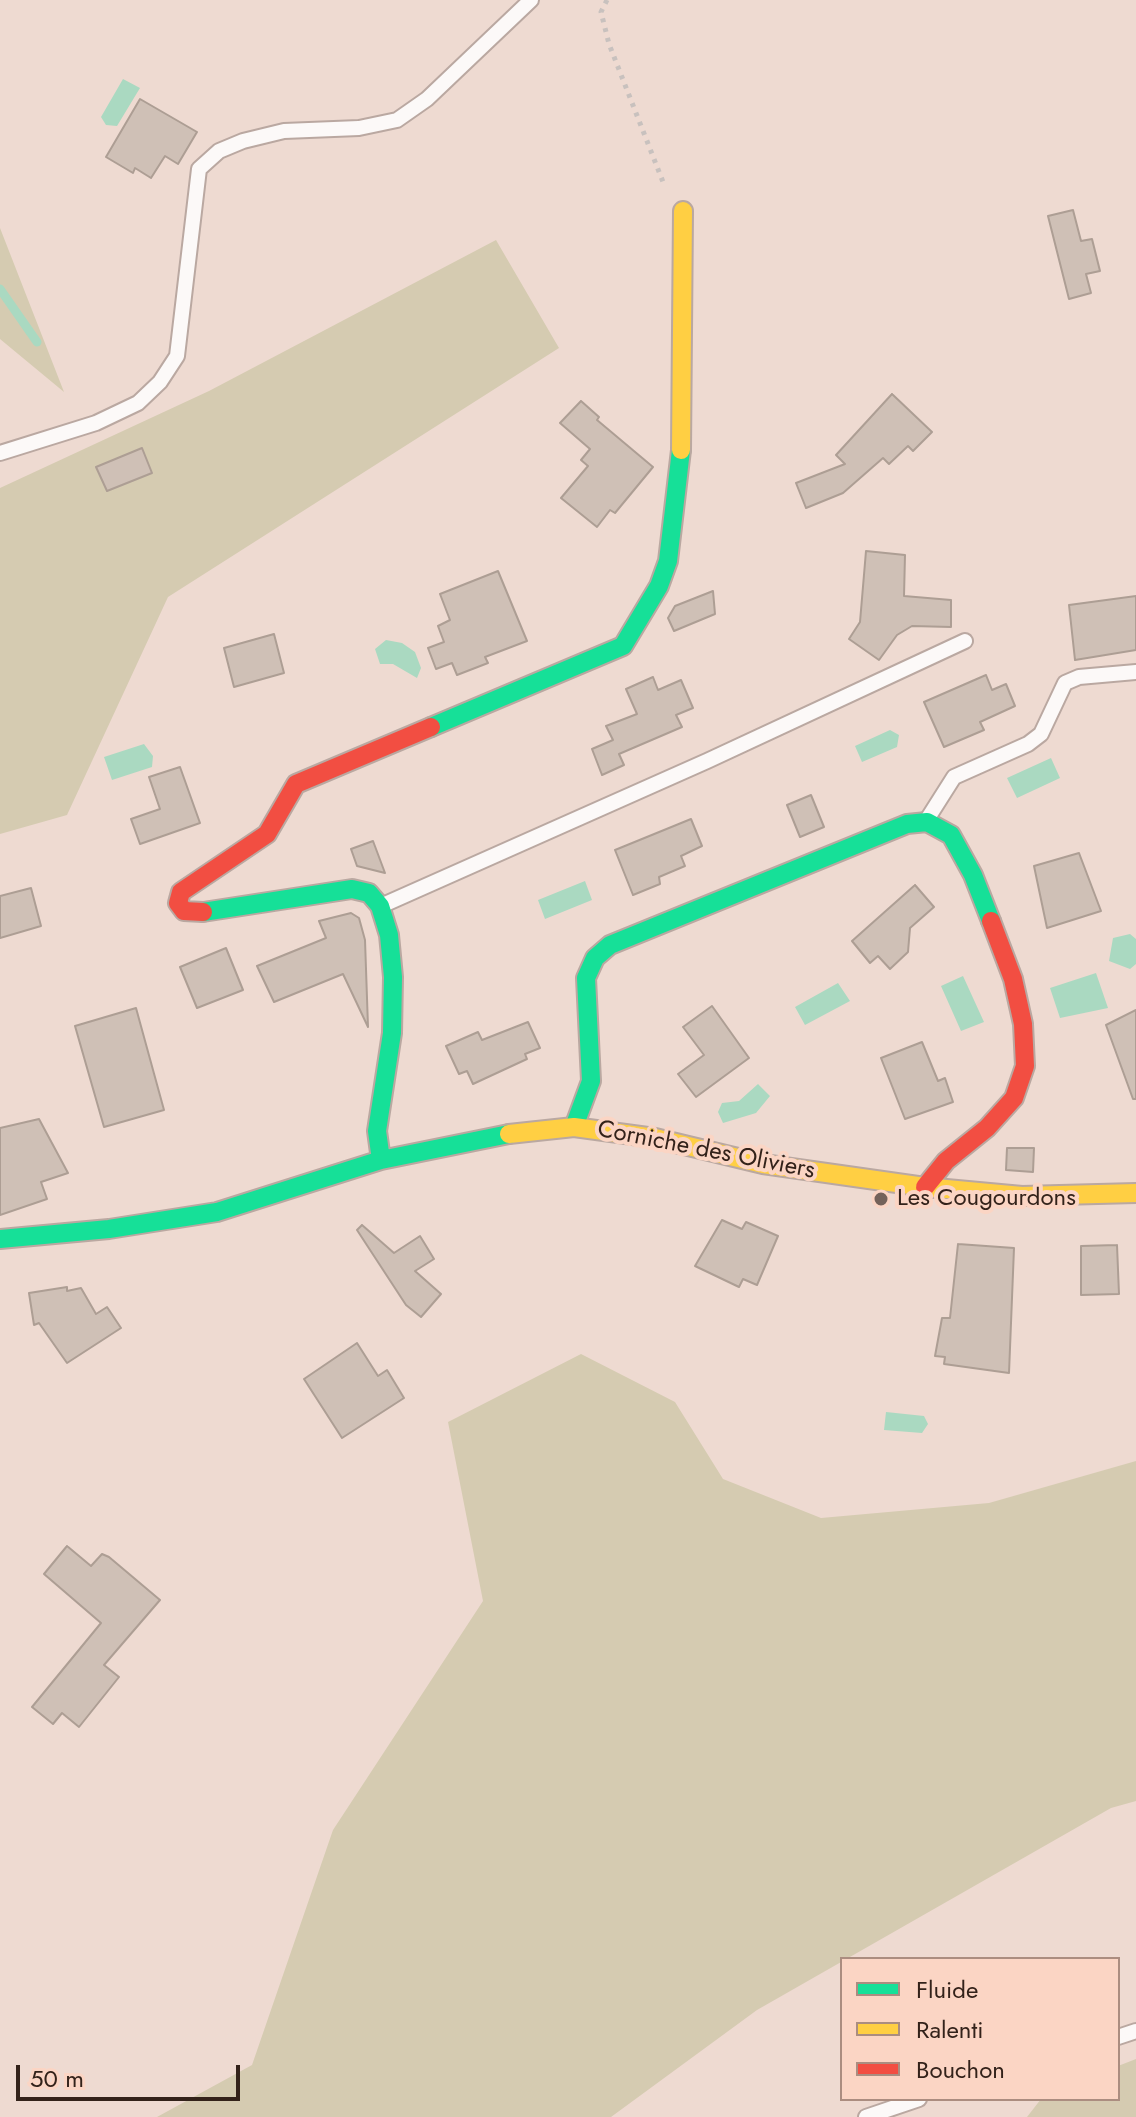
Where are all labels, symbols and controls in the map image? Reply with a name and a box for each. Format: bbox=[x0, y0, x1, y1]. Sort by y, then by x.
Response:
street label: Corniche des Oliviers bbox=[595, 1116, 817, 1186]
place label: Les Cougourdons bbox=[897, 1185, 1076, 1213]
marker: Les Cougourdons bbox=[872, 1190, 890, 1208]
legend bbox=[840, 1957, 1120, 2101]
text: Fluide bbox=[916, 1972, 978, 2007]
text: Ralenti bbox=[916, 2012, 983, 2047]
scale bar bbox=[20, 2049, 244, 2099]
text: Bouchon bbox=[916, 2052, 1005, 2087]
text: 50 m bbox=[30, 2061, 84, 2096]

